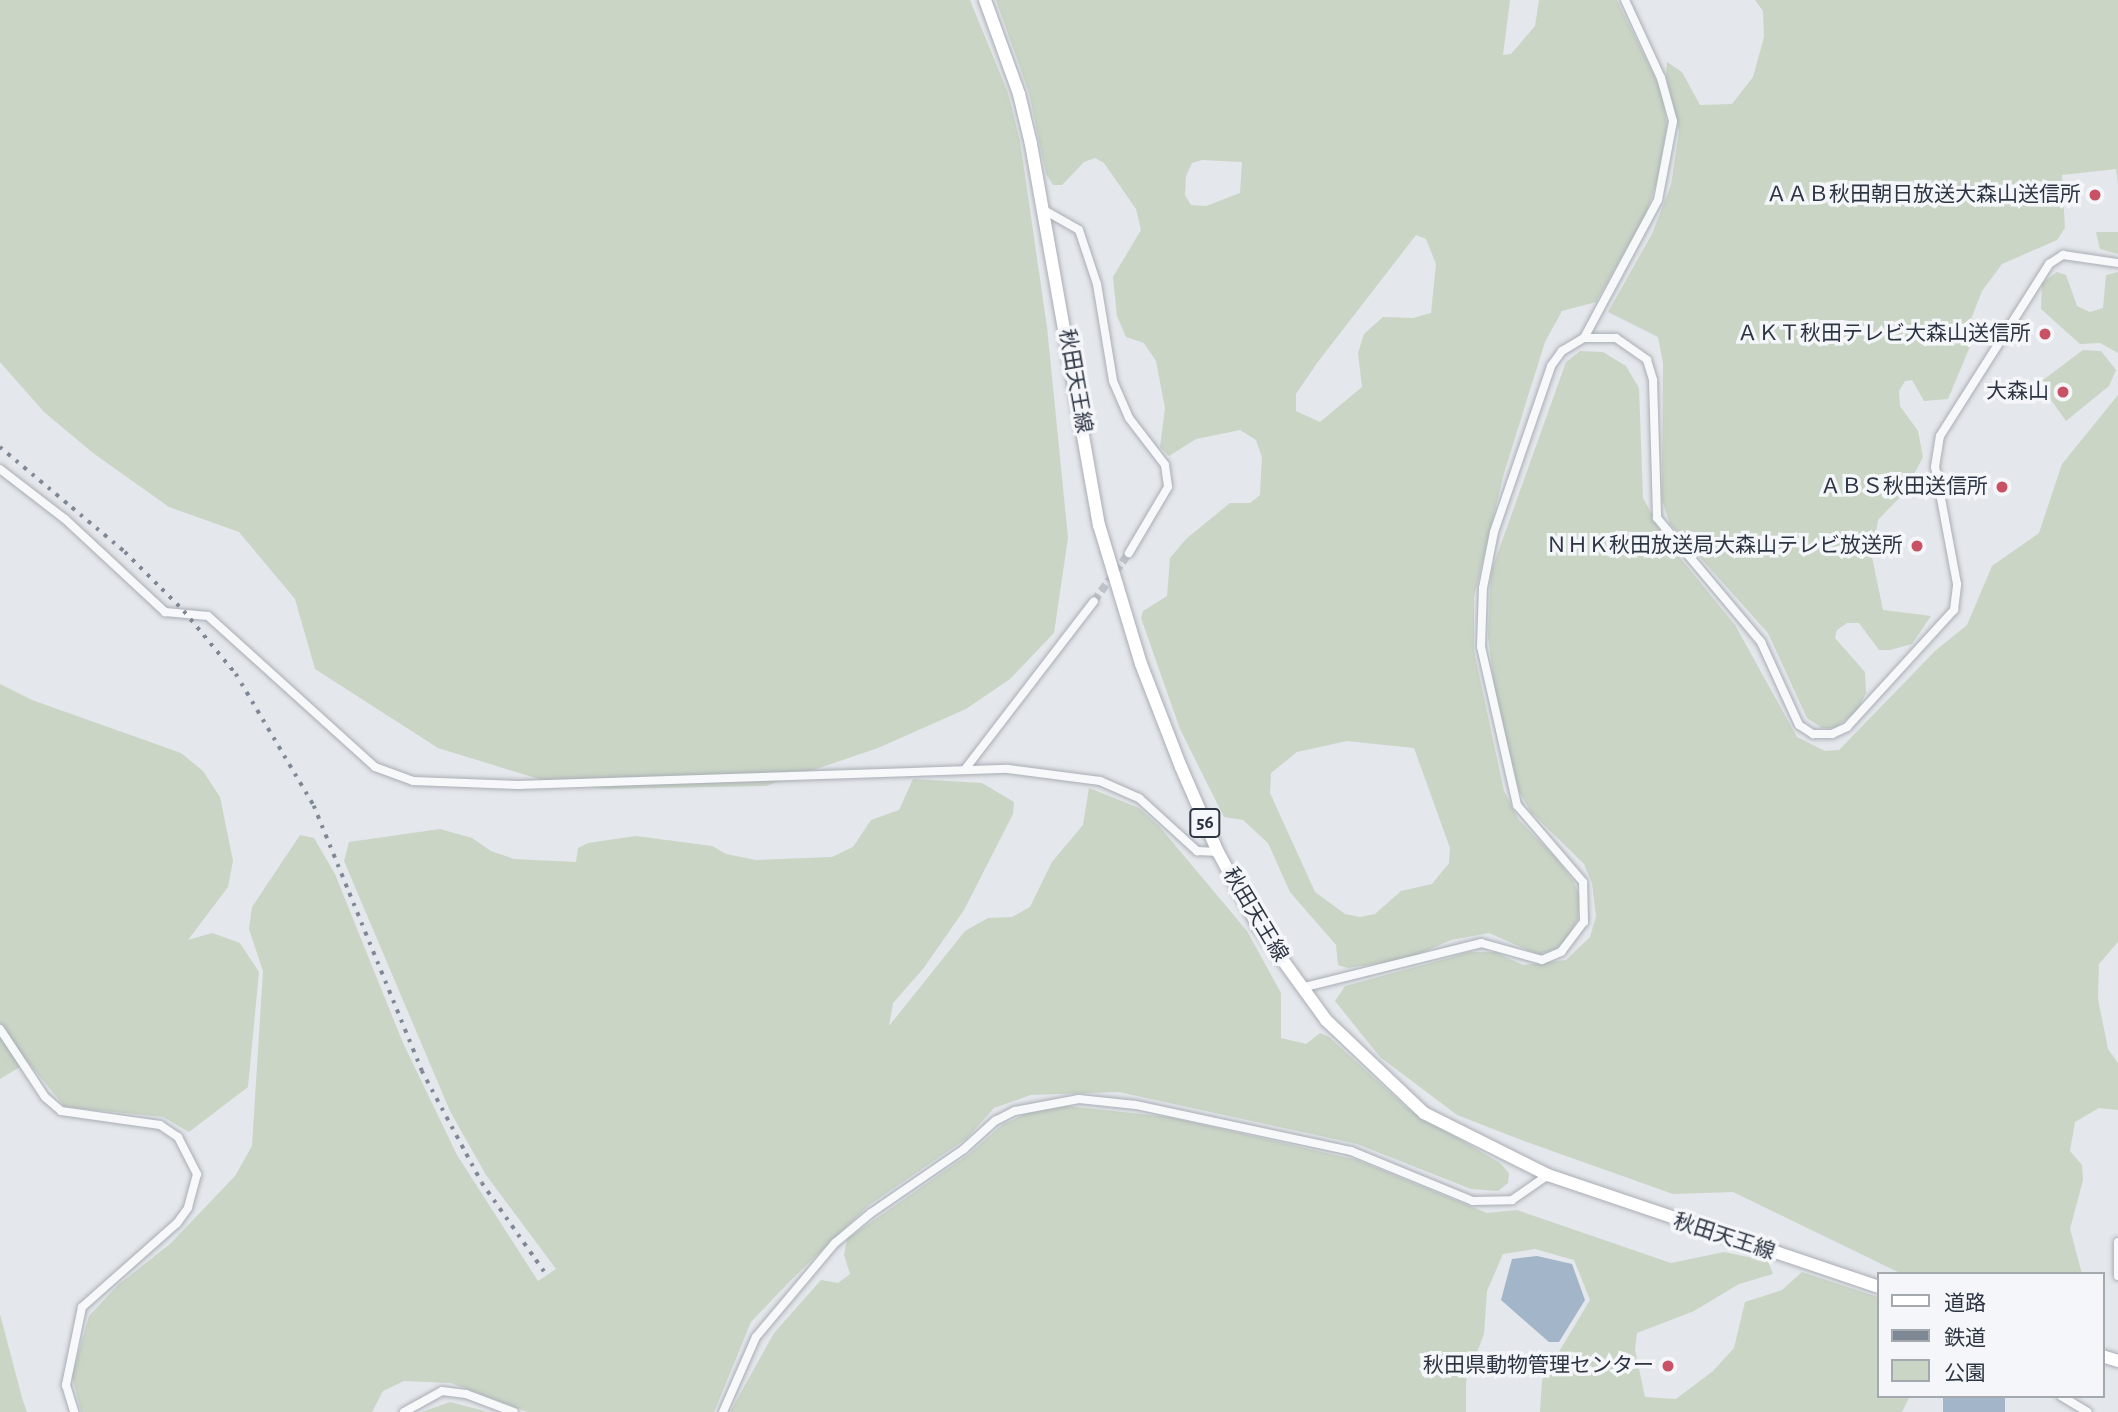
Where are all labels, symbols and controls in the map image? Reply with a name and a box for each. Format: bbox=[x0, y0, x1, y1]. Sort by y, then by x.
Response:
place label: ＡＡＢ秋田朝日放送大森山送信所 bbox=[1766, 182, 2081, 208]
marker: ＡＡＢ秋田朝日放送大森山送信所 bbox=[2087, 187, 2103, 203]
place label: ＡＫＴ秋田テレビ大森山送信所 bbox=[1737, 321, 2031, 347]
marker: ＡＫＴ秋田テレビ大森山送信所 bbox=[2037, 326, 2053, 342]
street label: 秋田天王線 bbox=[1053, 327, 1097, 435]
place label: 大森山 bbox=[1986, 379, 2049, 405]
marker: 大森山 bbox=[2055, 384, 2071, 400]
place label: ＡＢＳ秋田送信所 bbox=[1820, 474, 1988, 500]
marker: ＡＢＳ秋田送信所 bbox=[1994, 479, 2010, 495]
place label: ＮＨＫ秋田放送局大森山テレビ放送所 bbox=[1546, 533, 1903, 559]
marker: ＮＨＫ秋田放送局大森山テレビ放送所 bbox=[1909, 538, 1925, 554]
road number: 56 bbox=[1189, 808, 1221, 838]
street label: 秋田天王線 bbox=[1217, 864, 1293, 966]
street label: 秋田天王線 bbox=[1670, 1209, 1778, 1265]
legend bbox=[1876, 1272, 2104, 1398]
text: 道路 bbox=[1944, 1293, 1986, 1314]
text: 鉄道 bbox=[1944, 1328, 1986, 1349]
place label: 秋田県動物管理センター bbox=[1423, 1353, 1654, 1379]
marker: 秋田県動物管理センター bbox=[1660, 1358, 1676, 1374]
text: 公園 bbox=[1944, 1363, 1986, 1384]

